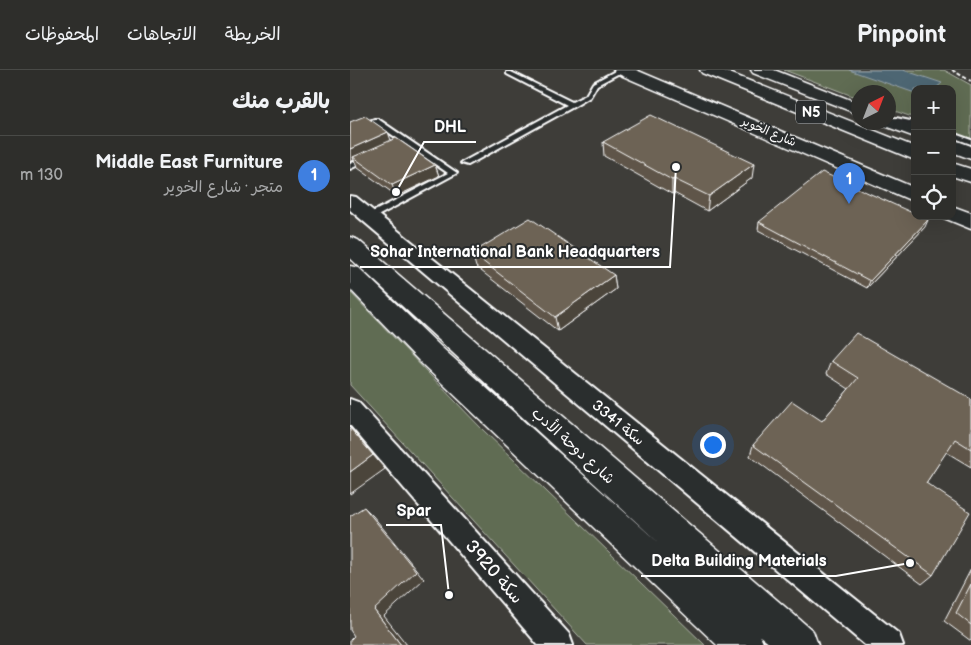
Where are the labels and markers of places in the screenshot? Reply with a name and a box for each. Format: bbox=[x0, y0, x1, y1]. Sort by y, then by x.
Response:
callout: DHL bbox=[424, 111, 476, 142]
pin: 1 bbox=[833, 163, 865, 204]
callout: Sohar International Bank Headquarters bbox=[360, 236, 670, 267]
callout: Spar bbox=[386, 494, 441, 525]
callout: Delta Building Materials bbox=[641, 545, 836, 576]

